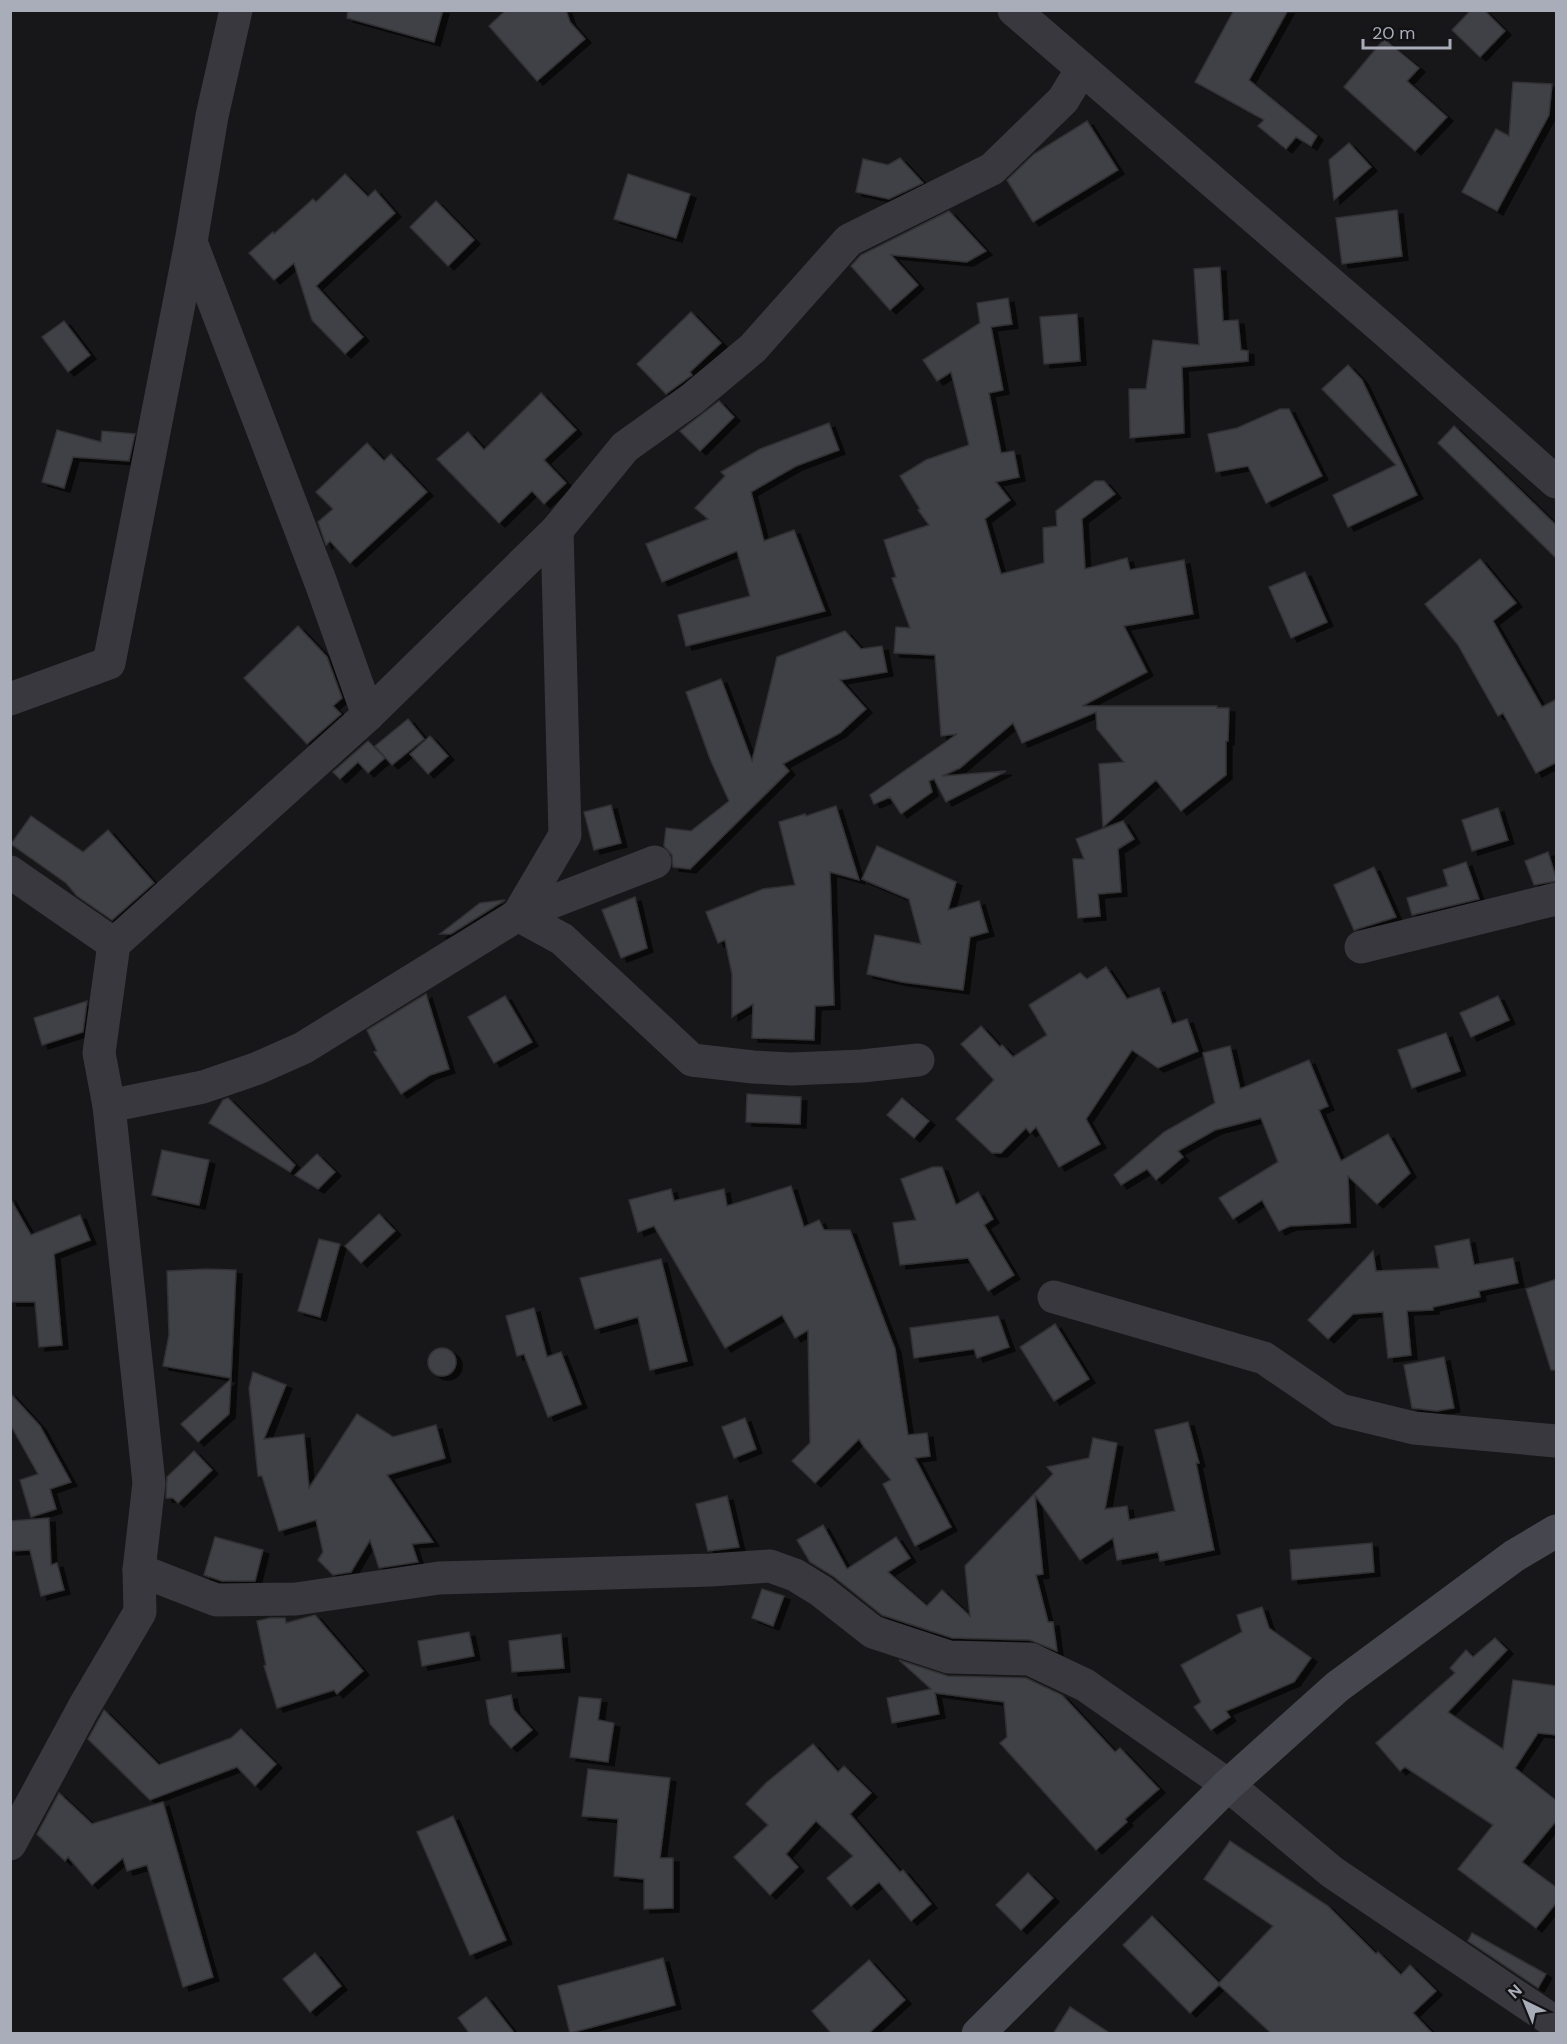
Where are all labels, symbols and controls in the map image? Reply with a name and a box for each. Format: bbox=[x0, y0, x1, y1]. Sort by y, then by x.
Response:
scale bar bbox=[1363, 12, 1450, 50]
text: 20 m bbox=[1372, 21, 1415, 45]
north arrow bbox=[1495, 1972, 1555, 2032]
text: N bbox=[1504, 1980, 1527, 2003]

